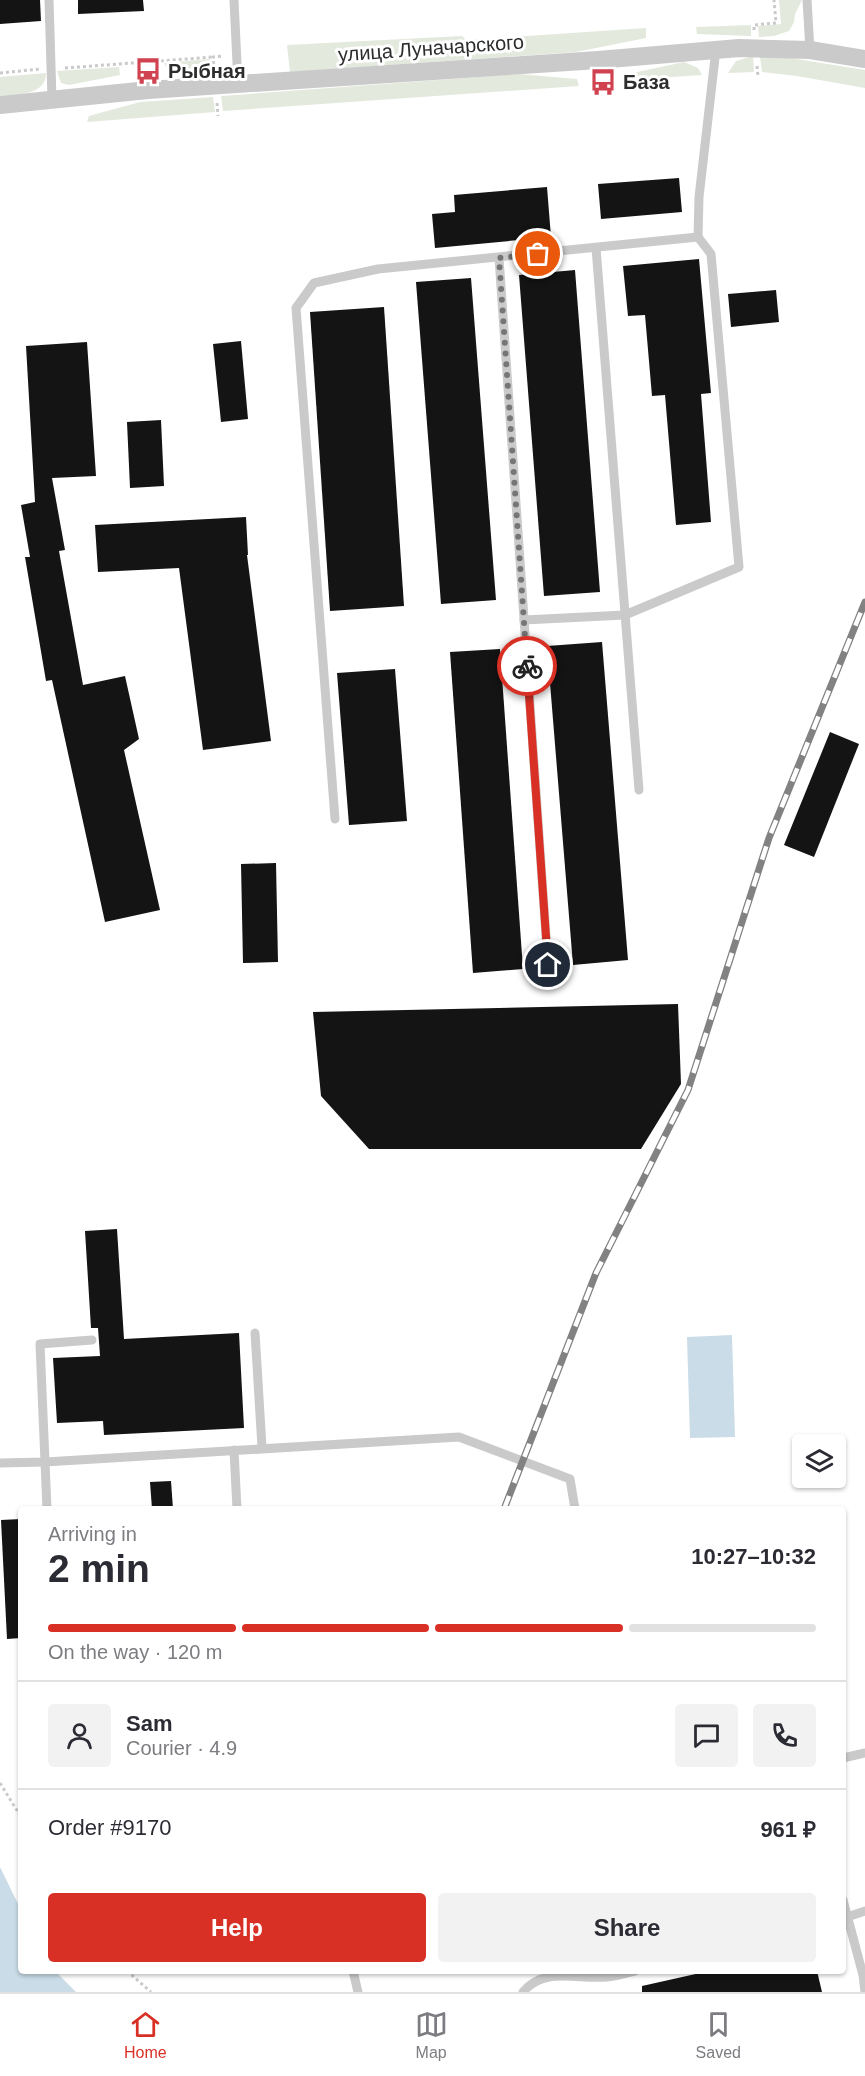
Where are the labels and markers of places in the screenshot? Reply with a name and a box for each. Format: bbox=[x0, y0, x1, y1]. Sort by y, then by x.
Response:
bus stop icon: Рыбная bbox=[133, 56, 163, 86]
place label: Рыбная bbox=[168, 60, 246, 82]
bus stop icon: База bbox=[588, 67, 618, 97]
place label: База bbox=[623, 71, 670, 93]
pin bbox=[512, 228, 563, 279]
pin bbox=[522, 939, 573, 990]

